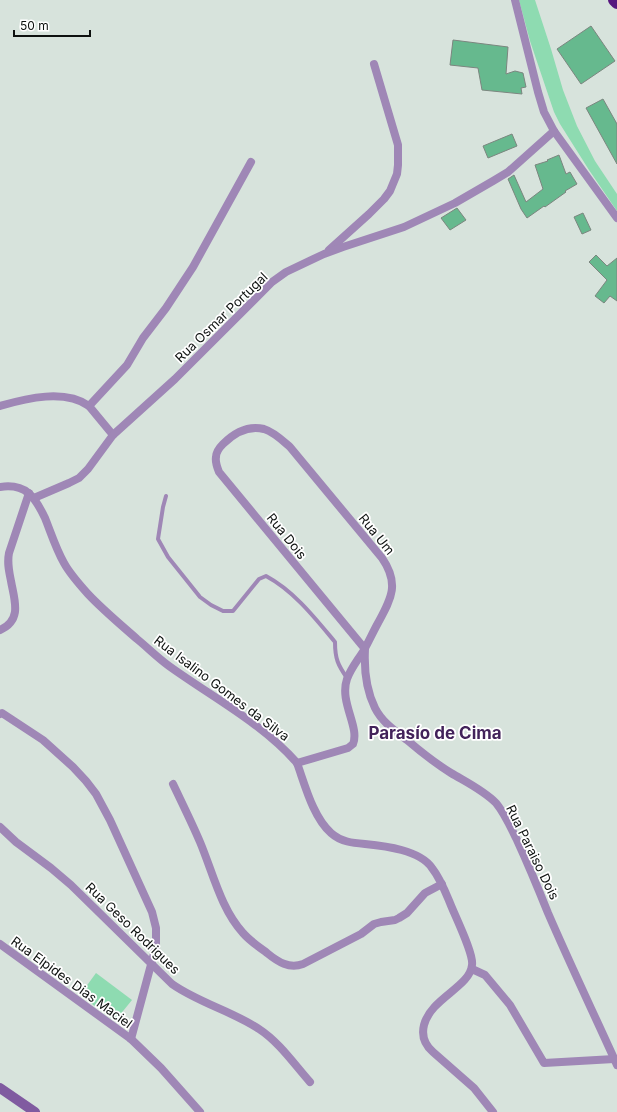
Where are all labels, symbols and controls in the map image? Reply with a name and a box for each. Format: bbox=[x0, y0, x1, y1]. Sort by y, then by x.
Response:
scale bar bbox=[14, 12, 90, 38]
text: 50 m bbox=[20, 18, 49, 33]
street label: Rua Osmar Portugal bbox=[171, 269, 271, 365]
street label: Rua Dois bbox=[264, 510, 310, 562]
street label: Rua Um bbox=[356, 510, 398, 558]
street label: Rua Isalino Gomes da Silva bbox=[151, 632, 293, 744]
district label: Parasío de Cima bbox=[368, 723, 502, 743]
street label: Rua Paraiso Dois bbox=[503, 802, 563, 902]
street label: Rua Geso Rodrigues bbox=[83, 879, 184, 977]
street label: Rua Elpides Dias Maciel bbox=[8, 933, 136, 1031]

